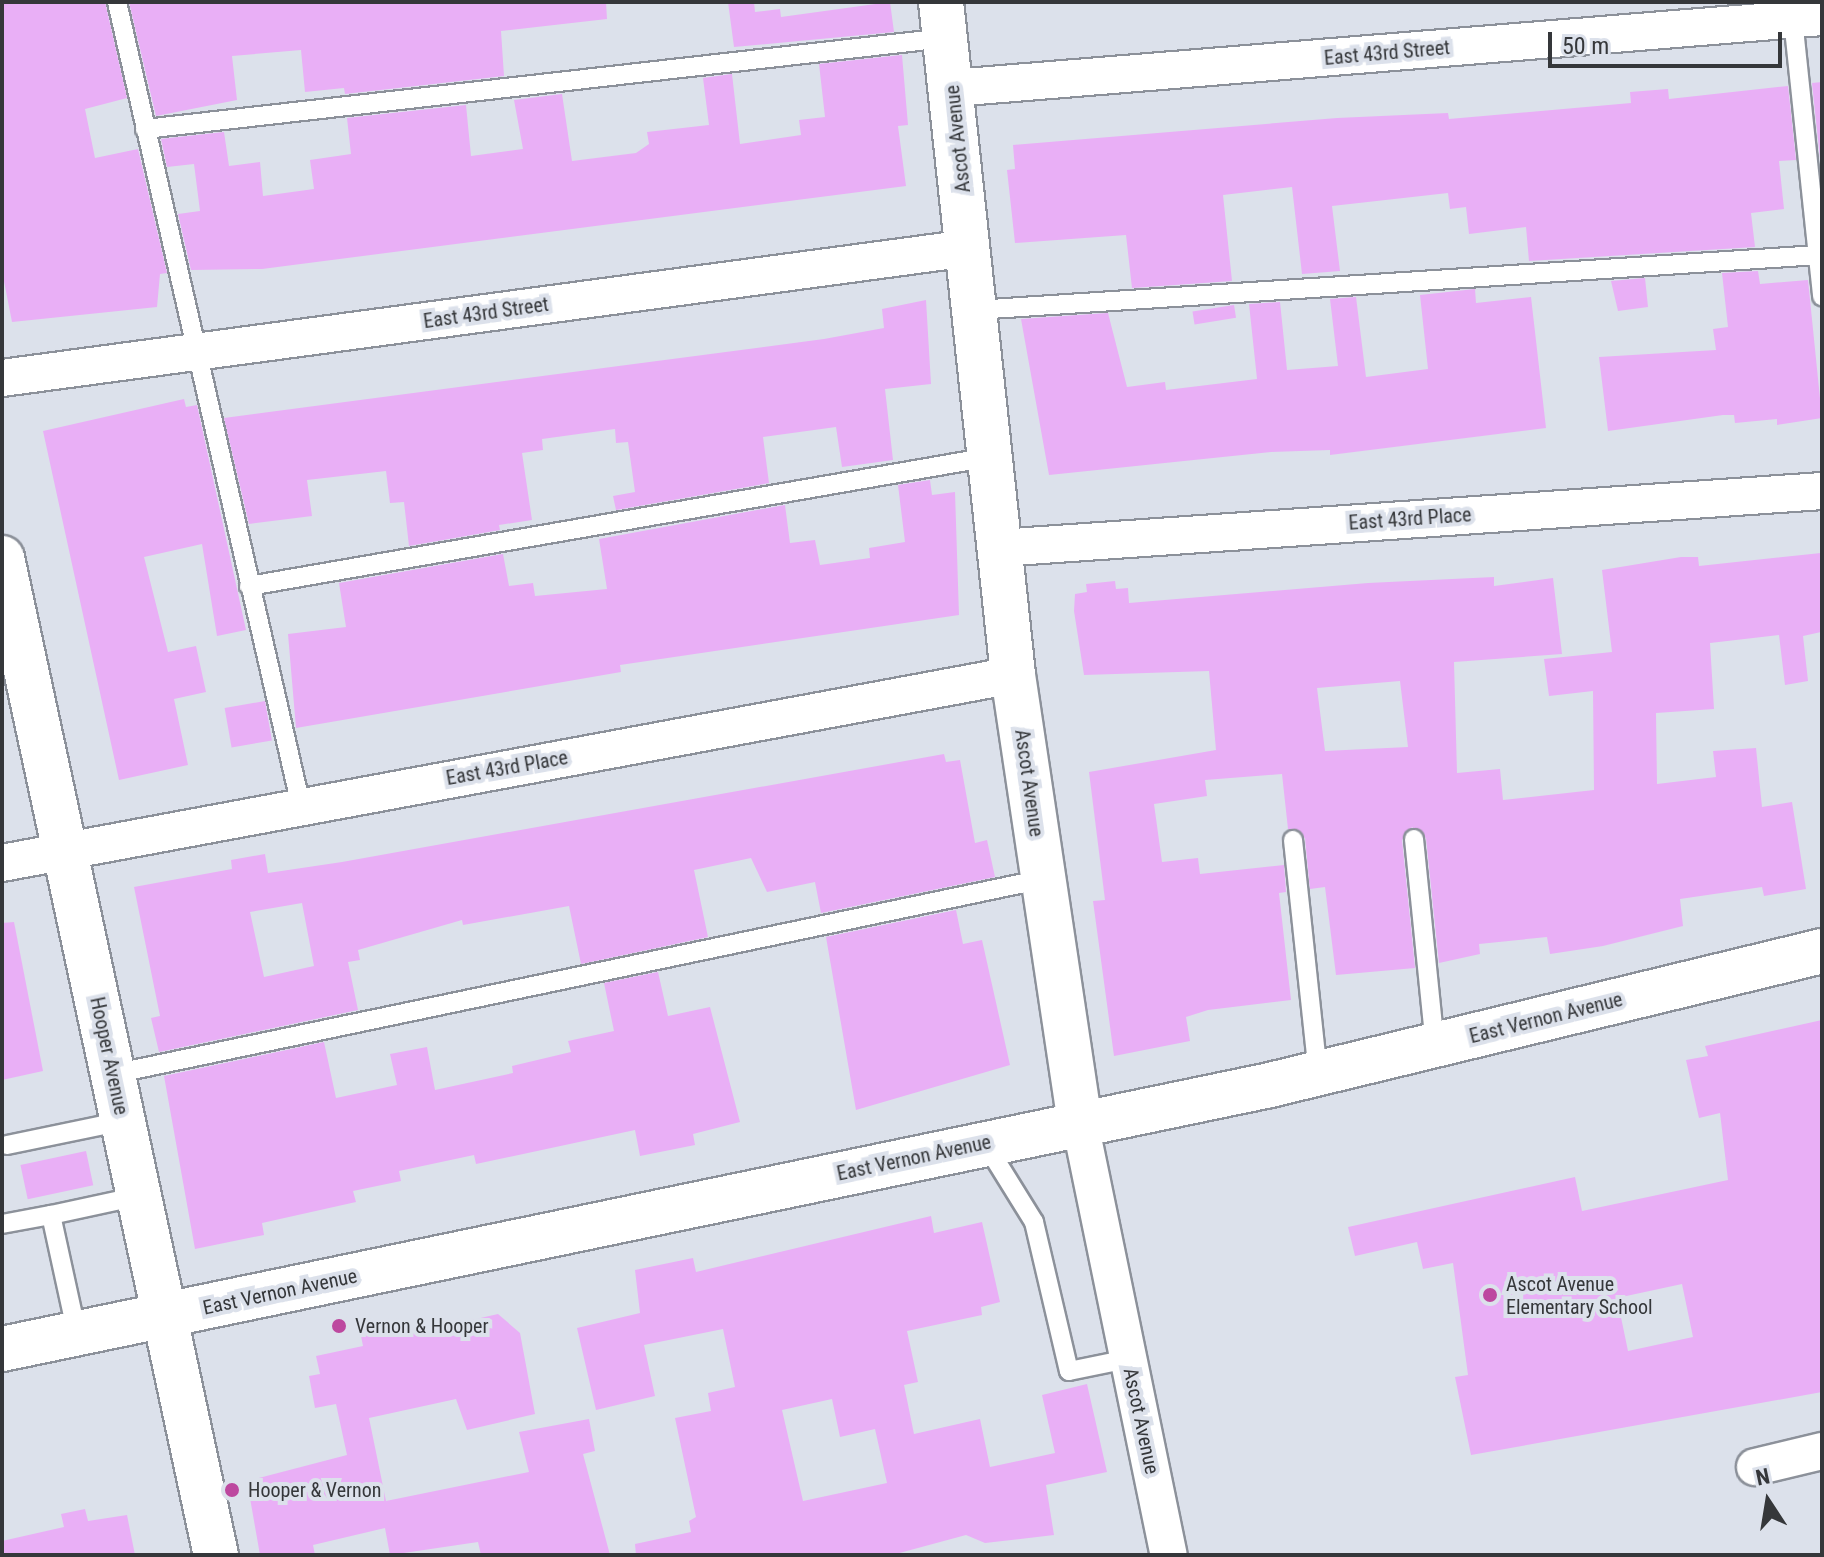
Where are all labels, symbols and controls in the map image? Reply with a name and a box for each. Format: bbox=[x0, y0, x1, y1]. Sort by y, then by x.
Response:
scale bar bbox=[1552, 16, 1786, 66]
text: 50 m bbox=[1562, 32, 1609, 60]
street label: East 43rd Street bbox=[1323, 36, 1451, 70]
street label: Ascot Avenue bbox=[940, 84, 976, 194]
street label: East 43rd Street bbox=[422, 292, 550, 334]
street label: East 43rd Place bbox=[1348, 503, 1472, 535]
street label: Ascot Avenue bbox=[1010, 728, 1048, 838]
street label: East 43rd Place bbox=[444, 745, 570, 791]
street label: East Vernon Avenue bbox=[1467, 987, 1625, 1049]
street label: Hooper Avenue bbox=[85, 995, 133, 1117]
street label: East Vernon Avenue bbox=[835, 1130, 993, 1186]
street label: East Vernon Avenue bbox=[201, 1264, 359, 1320]
place label: Ascot Avenue Elementary School bbox=[1506, 1272, 1653, 1319]
marker: Ascot Avenue Elementary School bbox=[1481, 1286, 1499, 1304]
place label: Vernon & Hooper bbox=[355, 1314, 489, 1338]
marker: Vernon & Hooper bbox=[330, 1317, 348, 1335]
street label: Ascot Avenue bbox=[1118, 1366, 1164, 1476]
north arrow bbox=[1728, 1461, 1808, 1541]
text: N bbox=[1754, 1463, 1772, 1491]
place label: Hooper & Vernon bbox=[248, 1478, 382, 1502]
marker: Hooper & Vernon bbox=[223, 1481, 241, 1499]

